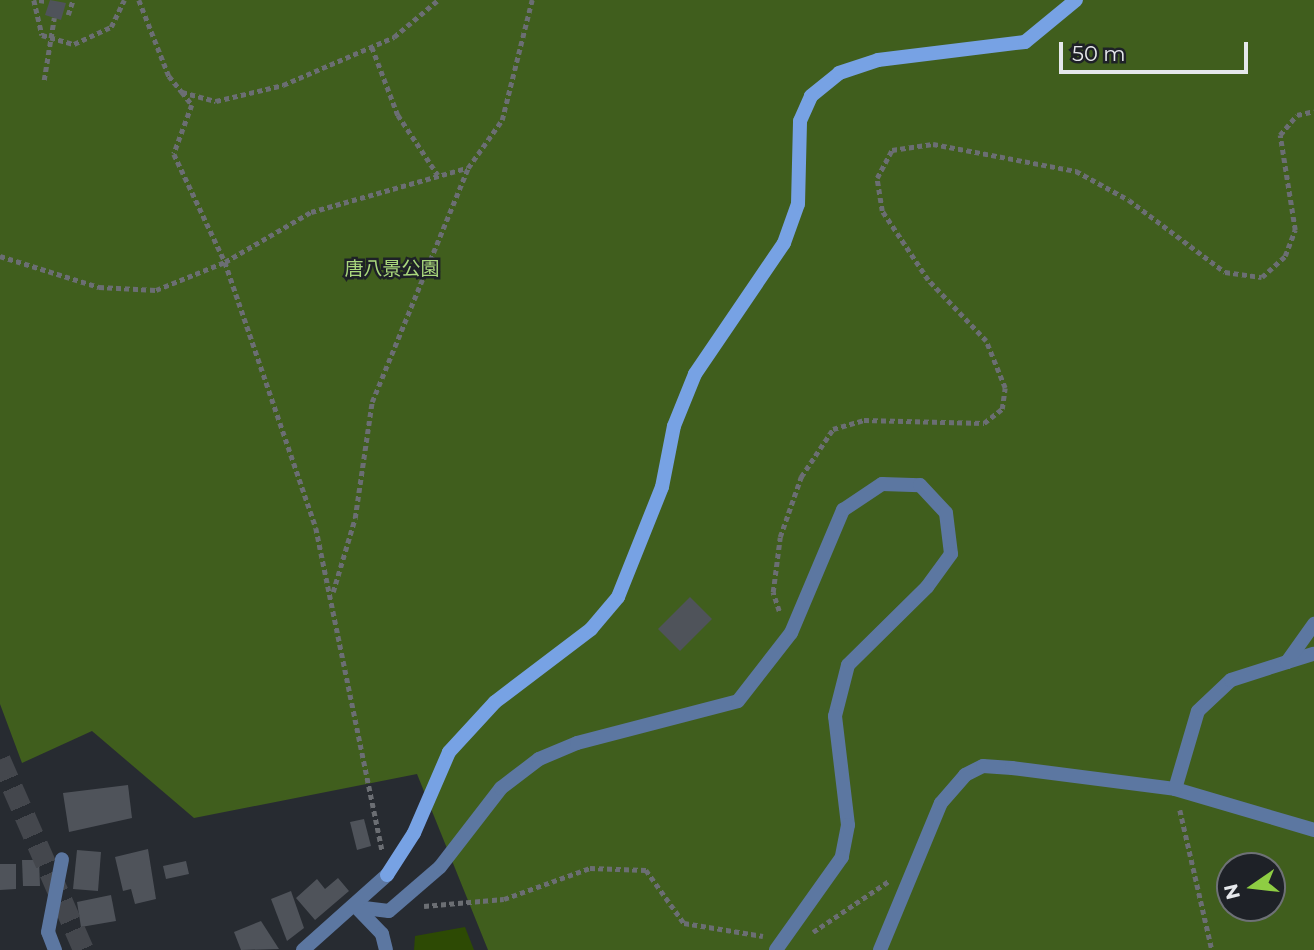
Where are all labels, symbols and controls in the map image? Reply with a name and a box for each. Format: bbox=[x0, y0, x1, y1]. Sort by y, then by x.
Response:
scale bar bbox=[1062, 28, 1251, 72]
text: 50 m bbox=[1072, 41, 1126, 66]
park label: 唐八景公園 bbox=[345, 258, 439, 280]
north arrow bbox=[1216, 852, 1286, 922]
text: N bbox=[1219, 881, 1245, 902]

